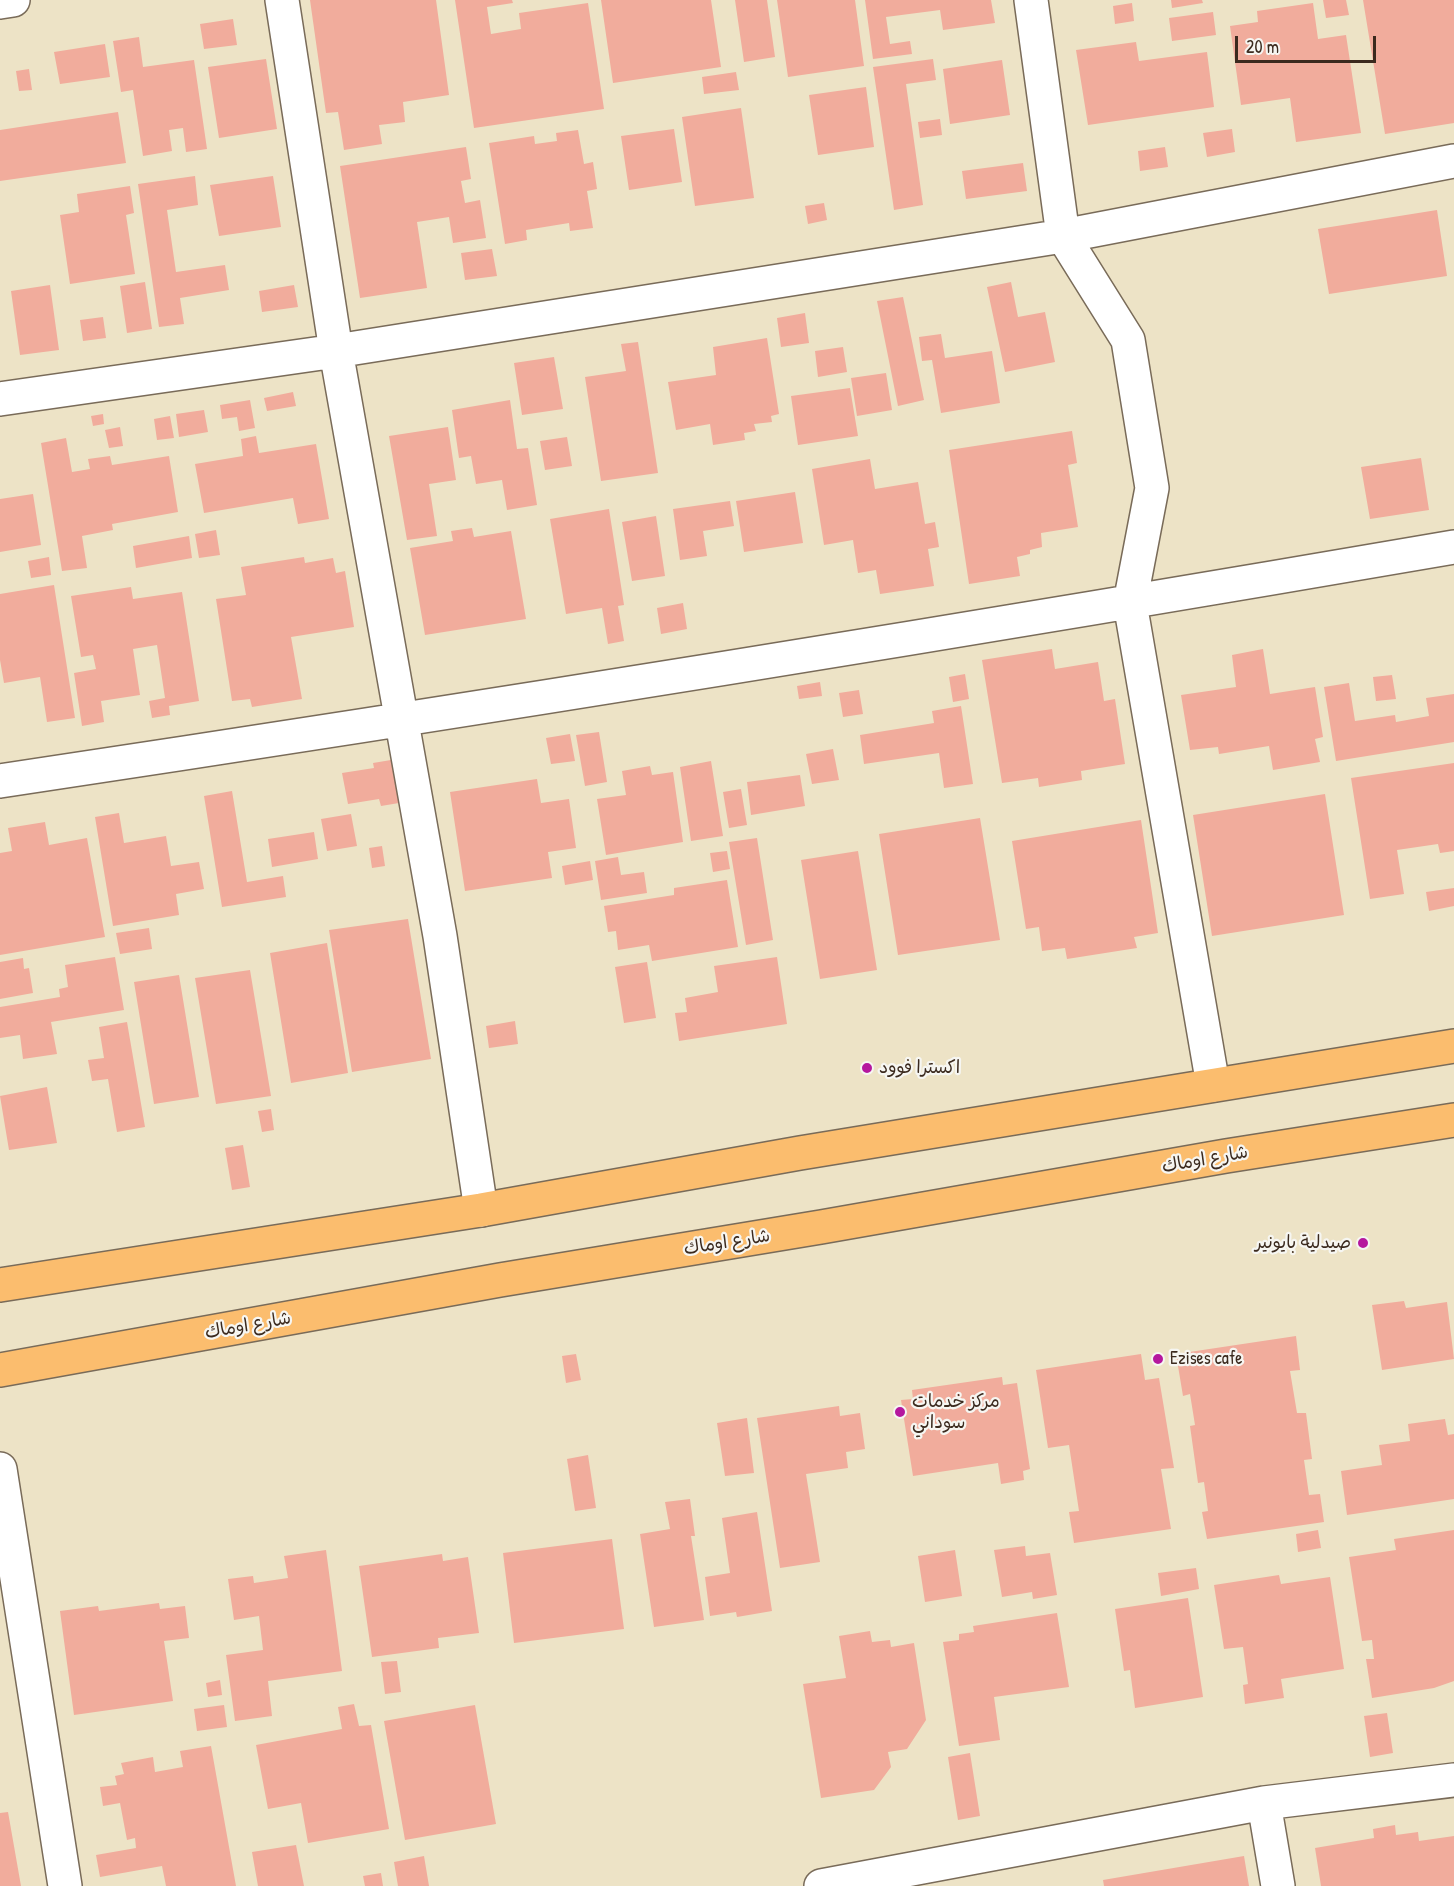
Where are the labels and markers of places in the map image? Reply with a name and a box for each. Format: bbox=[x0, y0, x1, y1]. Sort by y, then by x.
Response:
place label: اكسترا فوود bbox=[879, 1057, 960, 1079]
marker: اكسترا فوود bbox=[860, 1061, 874, 1075]
place label: صيدلية بايونير bbox=[1255, 1232, 1351, 1254]
marker: صيدلية بايونير bbox=[1356, 1236, 1370, 1250]
place label: Ezises cafe bbox=[1170, 1348, 1243, 1370]
marker: Ezises cafe bbox=[1151, 1352, 1165, 1366]
place label: مركز خدمات سوداني bbox=[912, 1391, 1000, 1434]
marker: مركز خدمات سوداني bbox=[893, 1405, 907, 1419]

